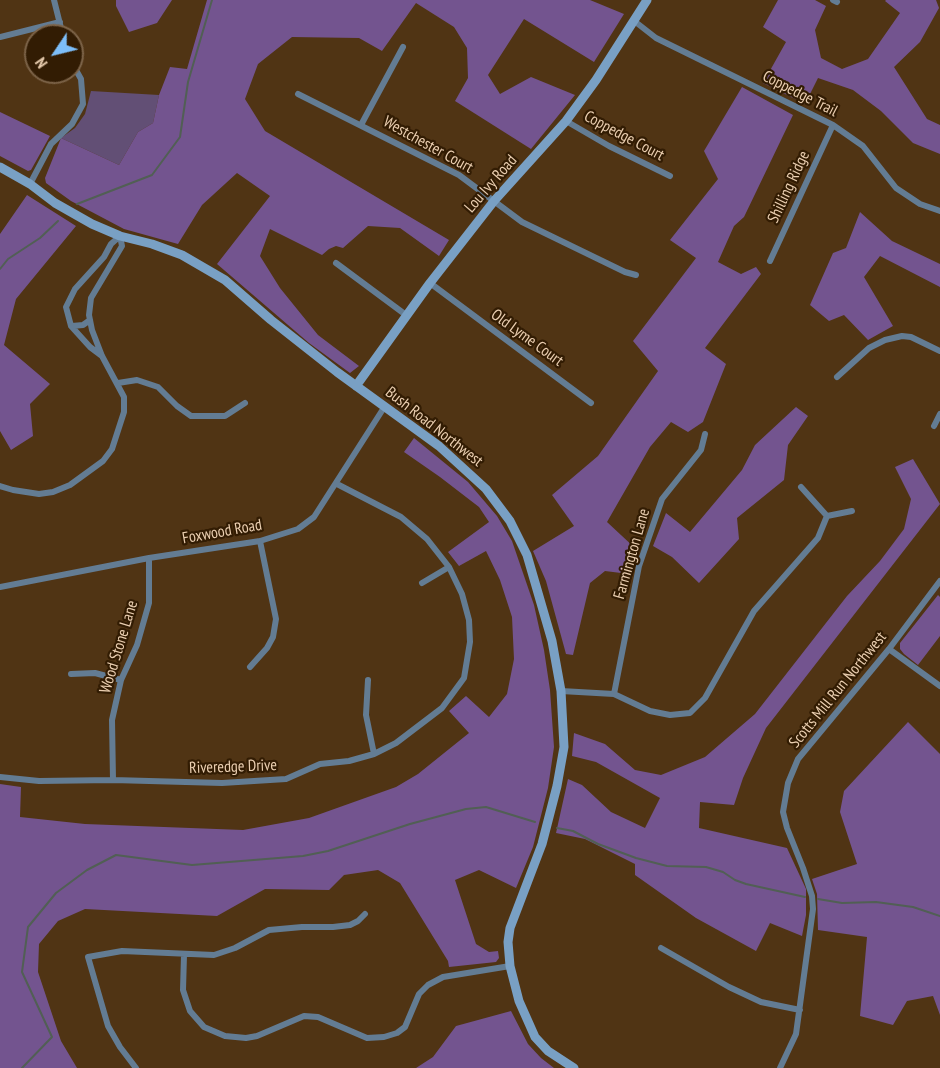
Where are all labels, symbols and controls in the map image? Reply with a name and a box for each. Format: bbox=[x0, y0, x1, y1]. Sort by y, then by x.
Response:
north arrow bbox=[24, 24, 84, 84]
text: N bbox=[30, 54, 52, 72]
street label: Coppedge Trail bbox=[759, 67, 841, 121]
street label: Coppedge Court bbox=[581, 107, 667, 165]
street label: Westchester Court bbox=[380, 112, 476, 178]
street label: Shilling Ridge bbox=[764, 148, 814, 226]
street label: Lou Ivy Road bbox=[461, 151, 521, 217]
street label: Old Lyme Court bbox=[487, 305, 567, 371]
street label: Bush Road Northwest bbox=[381, 383, 487, 471]
street label: Farmington Lane bbox=[610, 507, 654, 601]
street label: Foxwood Road bbox=[181, 516, 263, 548]
street label: Wood Stone Lane bbox=[96, 598, 142, 696]
street label: Scotts Mill Run Northwest bbox=[785, 628, 891, 752]
street label: Riveredge Drive bbox=[189, 756, 277, 778]

